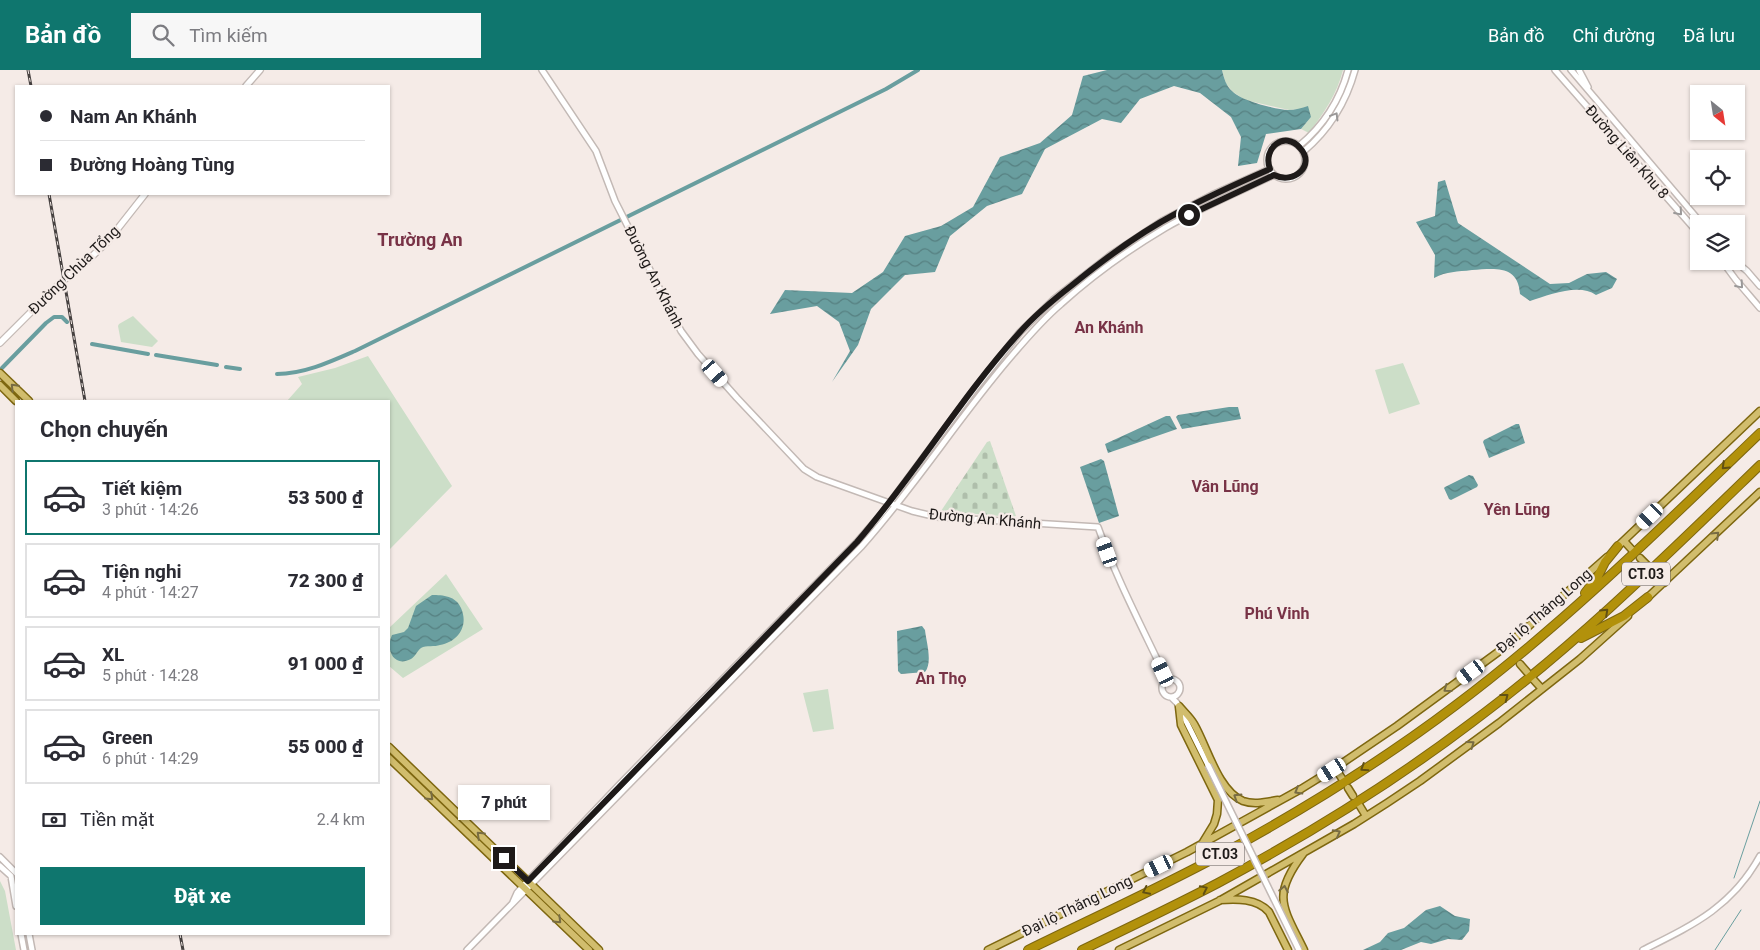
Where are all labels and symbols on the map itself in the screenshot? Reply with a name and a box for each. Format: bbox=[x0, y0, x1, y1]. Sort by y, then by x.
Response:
north arrow bbox=[1690, 85, 1745, 140]
street label: Đường Liên Khu 8 bbox=[1581, 102, 1673, 202]
one-way arrow bbox=[1329, 112, 1339, 121]
route start bbox=[1178, 204, 1200, 226]
one-way arrow bbox=[1674, 207, 1683, 216]
street label: Đường Chùa Tổng bbox=[25, 222, 123, 318]
street label: Đường An Khánh bbox=[620, 223, 688, 331]
district label: Trường An bbox=[377, 229, 463, 250]
one-way arrow bbox=[1735, 279, 1743, 288]
district label: An Khánh bbox=[1074, 318, 1144, 337]
car bbox=[699, 357, 730, 389]
one-way arrow bbox=[11, 384, 20, 393]
one-way arrow bbox=[1722, 460, 1731, 469]
district label: Vân Lũng bbox=[1191, 477, 1259, 496]
district label: Yên Lũng bbox=[1484, 500, 1550, 519]
car bbox=[1634, 500, 1666, 532]
street label: Đường An Khánh bbox=[928, 505, 1042, 533]
one-way arrow bbox=[1710, 532, 1719, 541]
car bbox=[1094, 535, 1119, 569]
road number: CT.03 bbox=[1622, 562, 1670, 586]
street label: Đại lộ Thăng Long bbox=[1493, 565, 1595, 657]
district label: Phú Vinh bbox=[1245, 604, 1309, 623]
one-way arrow bbox=[1599, 609, 1608, 618]
car bbox=[1149, 655, 1176, 689]
car bbox=[1454, 657, 1487, 687]
district label: An Thọ bbox=[916, 669, 966, 688]
one-way arrow bbox=[1444, 684, 1453, 692]
one-way arrow bbox=[1499, 694, 1508, 703]
one-way arrow bbox=[1465, 741, 1475, 750]
car bbox=[1315, 756, 1348, 784]
one-way arrow bbox=[1360, 762, 1369, 772]
one-way arrow bbox=[1294, 785, 1303, 795]
callout: 7 phút bbox=[458, 786, 550, 820]
one-way arrow bbox=[424, 791, 433, 800]
one-way arrow bbox=[1233, 793, 1242, 803]
one-way arrow bbox=[1331, 829, 1340, 839]
one-way arrow bbox=[477, 832, 486, 841]
road number: CT.03 bbox=[1196, 842, 1244, 866]
route end bbox=[493, 847, 515, 869]
car bbox=[1142, 853, 1175, 879]
street label: Đại lộ Thăng Long bbox=[1019, 872, 1135, 940]
one-way arrow bbox=[1279, 884, 1289, 893]
one-way arrow bbox=[1142, 885, 1151, 896]
one-way arrow bbox=[1199, 886, 1208, 896]
one-way arrow bbox=[552, 914, 561, 923]

